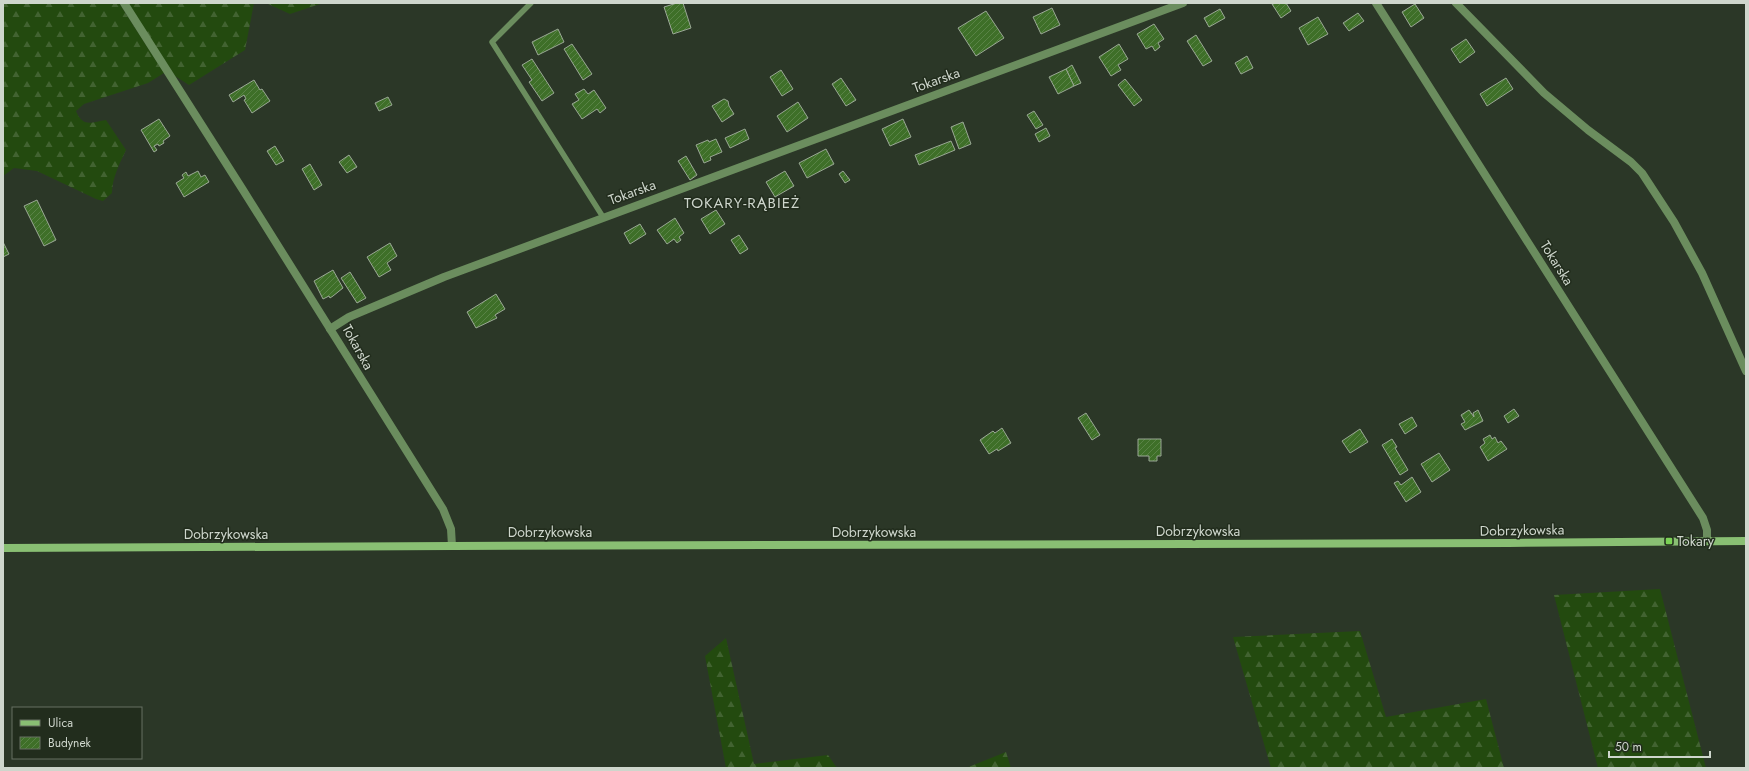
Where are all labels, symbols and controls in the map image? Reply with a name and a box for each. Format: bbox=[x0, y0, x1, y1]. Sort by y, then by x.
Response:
street label: Tokarska bbox=[910, 62, 962, 98]
street label: Tokarska bbox=[606, 174, 658, 210]
district label: TOKARY-RĄBIEŻ bbox=[684, 192, 800, 214]
street label: Tokarska bbox=[1536, 237, 1578, 289]
street label: Tokarska bbox=[337, 321, 379, 373]
street label: Dobrzykowska bbox=[1480, 519, 1564, 541]
street label: Dobrzykowska bbox=[1156, 521, 1240, 541]
street label: Dobrzykowska bbox=[508, 522, 592, 542]
street label: Dobrzykowska bbox=[832, 522, 916, 542]
street label: Dobrzykowska bbox=[184, 524, 268, 544]
place label: Tokary bbox=[1677, 531, 1715, 551]
marker: Tokary bbox=[1664, 536, 1674, 546]
legend bbox=[12, 707, 142, 759]
text: Ulica bbox=[48, 714, 73, 732]
scale bar bbox=[1609, 733, 1710, 759]
text: Budynek bbox=[48, 734, 92, 752]
text: 50 m bbox=[1615, 738, 1642, 756]

